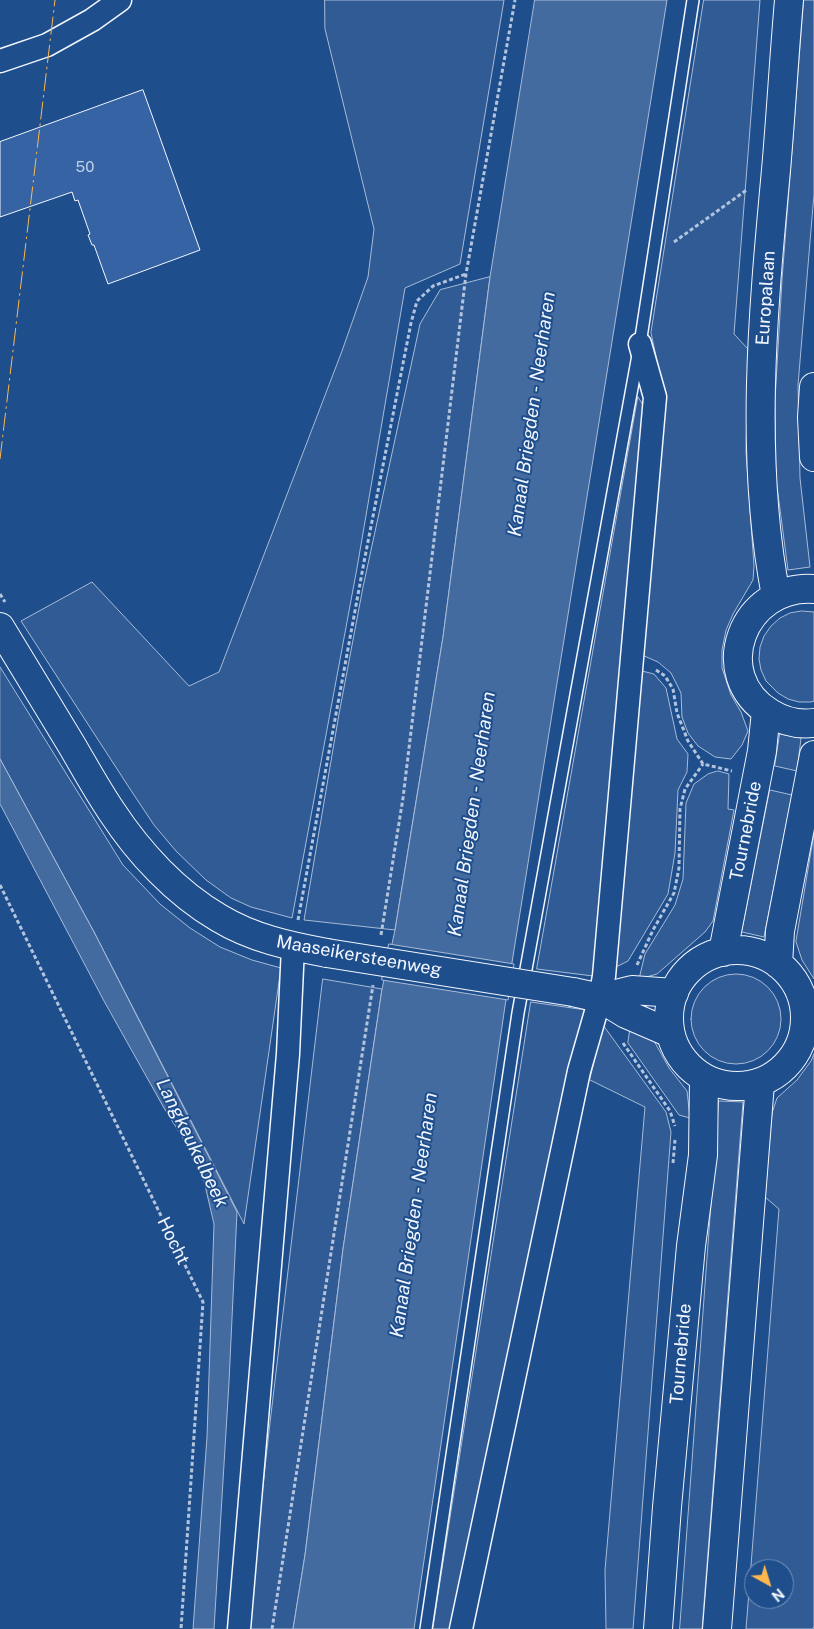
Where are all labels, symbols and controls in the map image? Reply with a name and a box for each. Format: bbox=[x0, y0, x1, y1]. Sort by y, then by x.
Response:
house number: 50 bbox=[76, 158, 94, 176]
street label: Europalaan bbox=[752, 250, 780, 346]
water label: Kanaal Briegden - Neerharen bbox=[504, 290, 560, 538]
water label: Kanaal Briegden - Neerharen bbox=[444, 690, 500, 938]
street label: Tournebride bbox=[726, 779, 766, 883]
street label: Maaseikersteenweg bbox=[275, 931, 443, 981]
water label: Langkeukelbeek bbox=[151, 1075, 233, 1211]
water label: Kanaal Briegden - Neerharen bbox=[386, 1091, 442, 1339]
street label: Hocht bbox=[152, 1214, 194, 1268]
street label: Tournebride bbox=[666, 1303, 696, 1405]
north arrow bbox=[744, 1559, 794, 1609]
text: N bbox=[769, 1585, 787, 1605]

